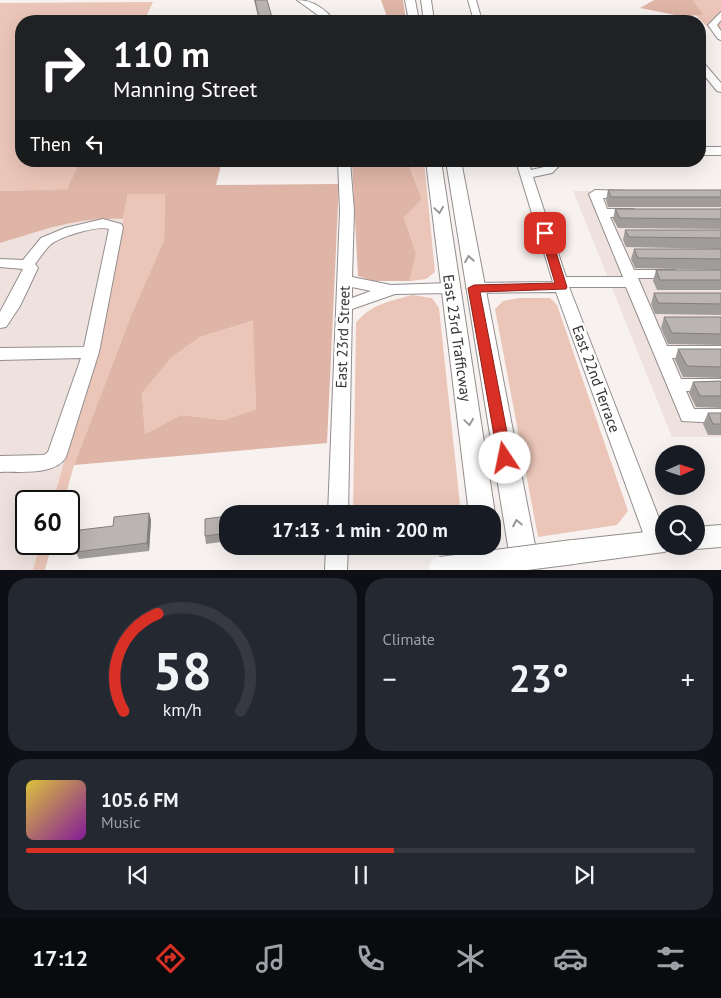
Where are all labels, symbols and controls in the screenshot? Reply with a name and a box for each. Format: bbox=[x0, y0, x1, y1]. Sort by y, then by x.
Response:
text: 110 m bbox=[113, 31, 210, 77]
icon: right bbox=[30, 35, 95, 100]
text: Manning Street bbox=[113, 75, 257, 103]
icon: left bbox=[81, 130, 109, 158]
text: Then bbox=[30, 132, 71, 156]
one-way arrow bbox=[433, 206, 444, 214]
pin bbox=[524, 212, 566, 254]
icon: arrive bbox=[531, 219, 559, 247]
one-way arrow bbox=[464, 255, 475, 263]
street label: East 23rd Trafficway bbox=[439, 273, 476, 403]
street label: East 23rd Street bbox=[331, 285, 354, 389]
street label: East 22nd Terrace bbox=[568, 323, 625, 435]
one-way arrow bbox=[463, 419, 474, 427]
position arrow bbox=[478, 431, 530, 483]
north arrow bbox=[655, 445, 705, 495]
map controls bbox=[655, 445, 705, 555]
speed limit sign: 60 bbox=[15, 490, 80, 555]
button: search bbox=[655, 505, 705, 555]
text: 17:13 · 1 min · 200 m bbox=[272, 518, 448, 542]
one-way arrow bbox=[513, 518, 523, 527]
text: Climate bbox=[383, 629, 435, 649]
text: 58 bbox=[153, 637, 212, 704]
text: 23° bbox=[509, 653, 569, 702]
text: − bbox=[383, 660, 397, 697]
text: + bbox=[681, 660, 695, 697]
text: km/h bbox=[163, 698, 202, 721]
text: 105.6 FM bbox=[101, 788, 178, 812]
text: Music bbox=[101, 812, 141, 832]
icon: previous bbox=[124, 861, 152, 889]
icon: pause bbox=[347, 861, 375, 889]
icon: next bbox=[570, 861, 598, 889]
icon: directions bbox=[153, 941, 188, 976]
icon: music bbox=[253, 941, 288, 976]
icon: phone bbox=[353, 941, 388, 976]
icon: climate bbox=[453, 941, 488, 976]
icon: car bbox=[553, 941, 588, 976]
icon: filters bbox=[653, 941, 688, 976]
text: 17:12 bbox=[33, 944, 88, 972]

